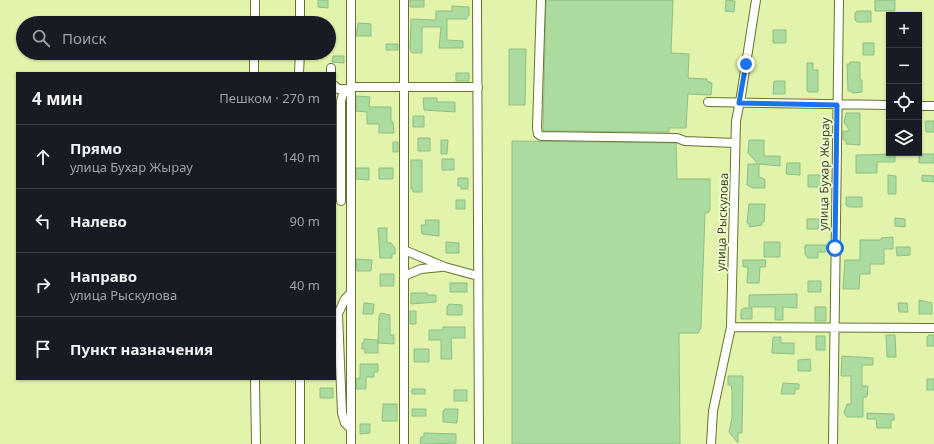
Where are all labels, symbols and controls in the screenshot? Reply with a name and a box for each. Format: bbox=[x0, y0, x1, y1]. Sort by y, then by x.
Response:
map controls bbox=[886, 12, 922, 156]
button: + bbox=[886, 12, 922, 48]
search box bbox=[16, 16, 336, 60]
icon: search bbox=[30, 27, 52, 49]
text: Поиск bbox=[62, 28, 107, 48]
button: − bbox=[886, 48, 922, 84]
route end bbox=[737, 55, 755, 73]
button: locate bbox=[886, 84, 922, 120]
text: 4 мин bbox=[32, 87, 83, 110]
text: Пешком · 270 m bbox=[219, 89, 320, 107]
street label: улица Бухар Жырау bbox=[815, 116, 834, 231]
button: layers bbox=[886, 120, 922, 156]
text: Прямо bbox=[70, 138, 122, 158]
icon: ahead bbox=[32, 146, 54, 168]
text: 140 m bbox=[282, 148, 320, 166]
text: улица Бухар Жырау bbox=[70, 158, 193, 176]
street label: улица Рыскулова bbox=[712, 172, 732, 272]
icon: left bbox=[32, 210, 54, 232]
text: Налево bbox=[70, 211, 127, 231]
text: 90 m bbox=[290, 212, 320, 230]
route start bbox=[826, 239, 844, 257]
text: Направо bbox=[70, 266, 137, 286]
icon: right bbox=[32, 274, 54, 296]
text: 40 m bbox=[290, 276, 320, 294]
text: улица Рыскулова bbox=[70, 286, 177, 304]
icon: arrive bbox=[32, 338, 54, 360]
text: Пункт назначения bbox=[70, 339, 213, 359]

